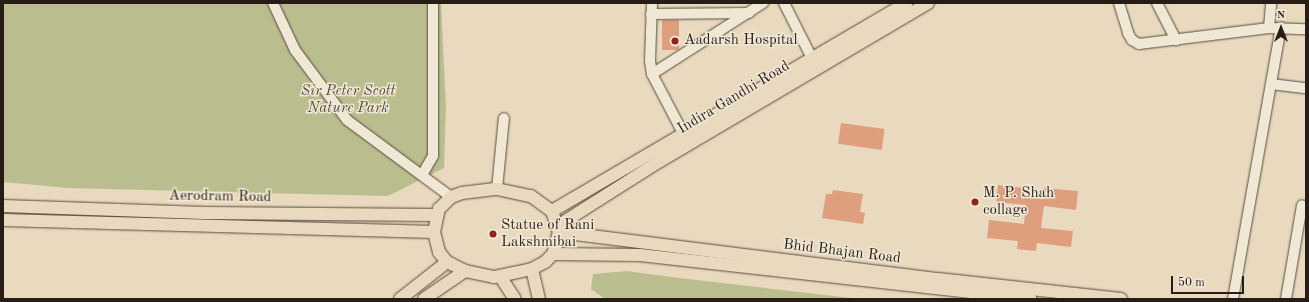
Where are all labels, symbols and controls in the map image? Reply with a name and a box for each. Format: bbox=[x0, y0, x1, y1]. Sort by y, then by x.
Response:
north arrow bbox=[1261, 8, 1301, 48]
text: N bbox=[1277, 10, 1285, 21]
place label: Aadarsh Hospital bbox=[684, 32, 797, 50]
marker: Aadarsh Hospital bbox=[669, 35, 681, 47]
street label: Indira Gandhi Road bbox=[675, 57, 793, 139]
park label: Sir Peter Scott Nature Park bbox=[301, 82, 395, 117]
place label: M. P. Shah collage bbox=[983, 184, 1054, 219]
street label: Aerodram Road bbox=[168, 187, 272, 207]
marker: M. P. Shah collage bbox=[970, 197, 980, 207]
place label: Statue of Rani Lakshmibai bbox=[501, 216, 594, 251]
marker: Statue of Rani Lakshmibai bbox=[488, 229, 498, 239]
street label: Bhid Bhajan Road bbox=[782, 236, 902, 268]
scale bar bbox=[1173, 268, 1246, 294]
text: 50 m bbox=[1178, 277, 1205, 289]

